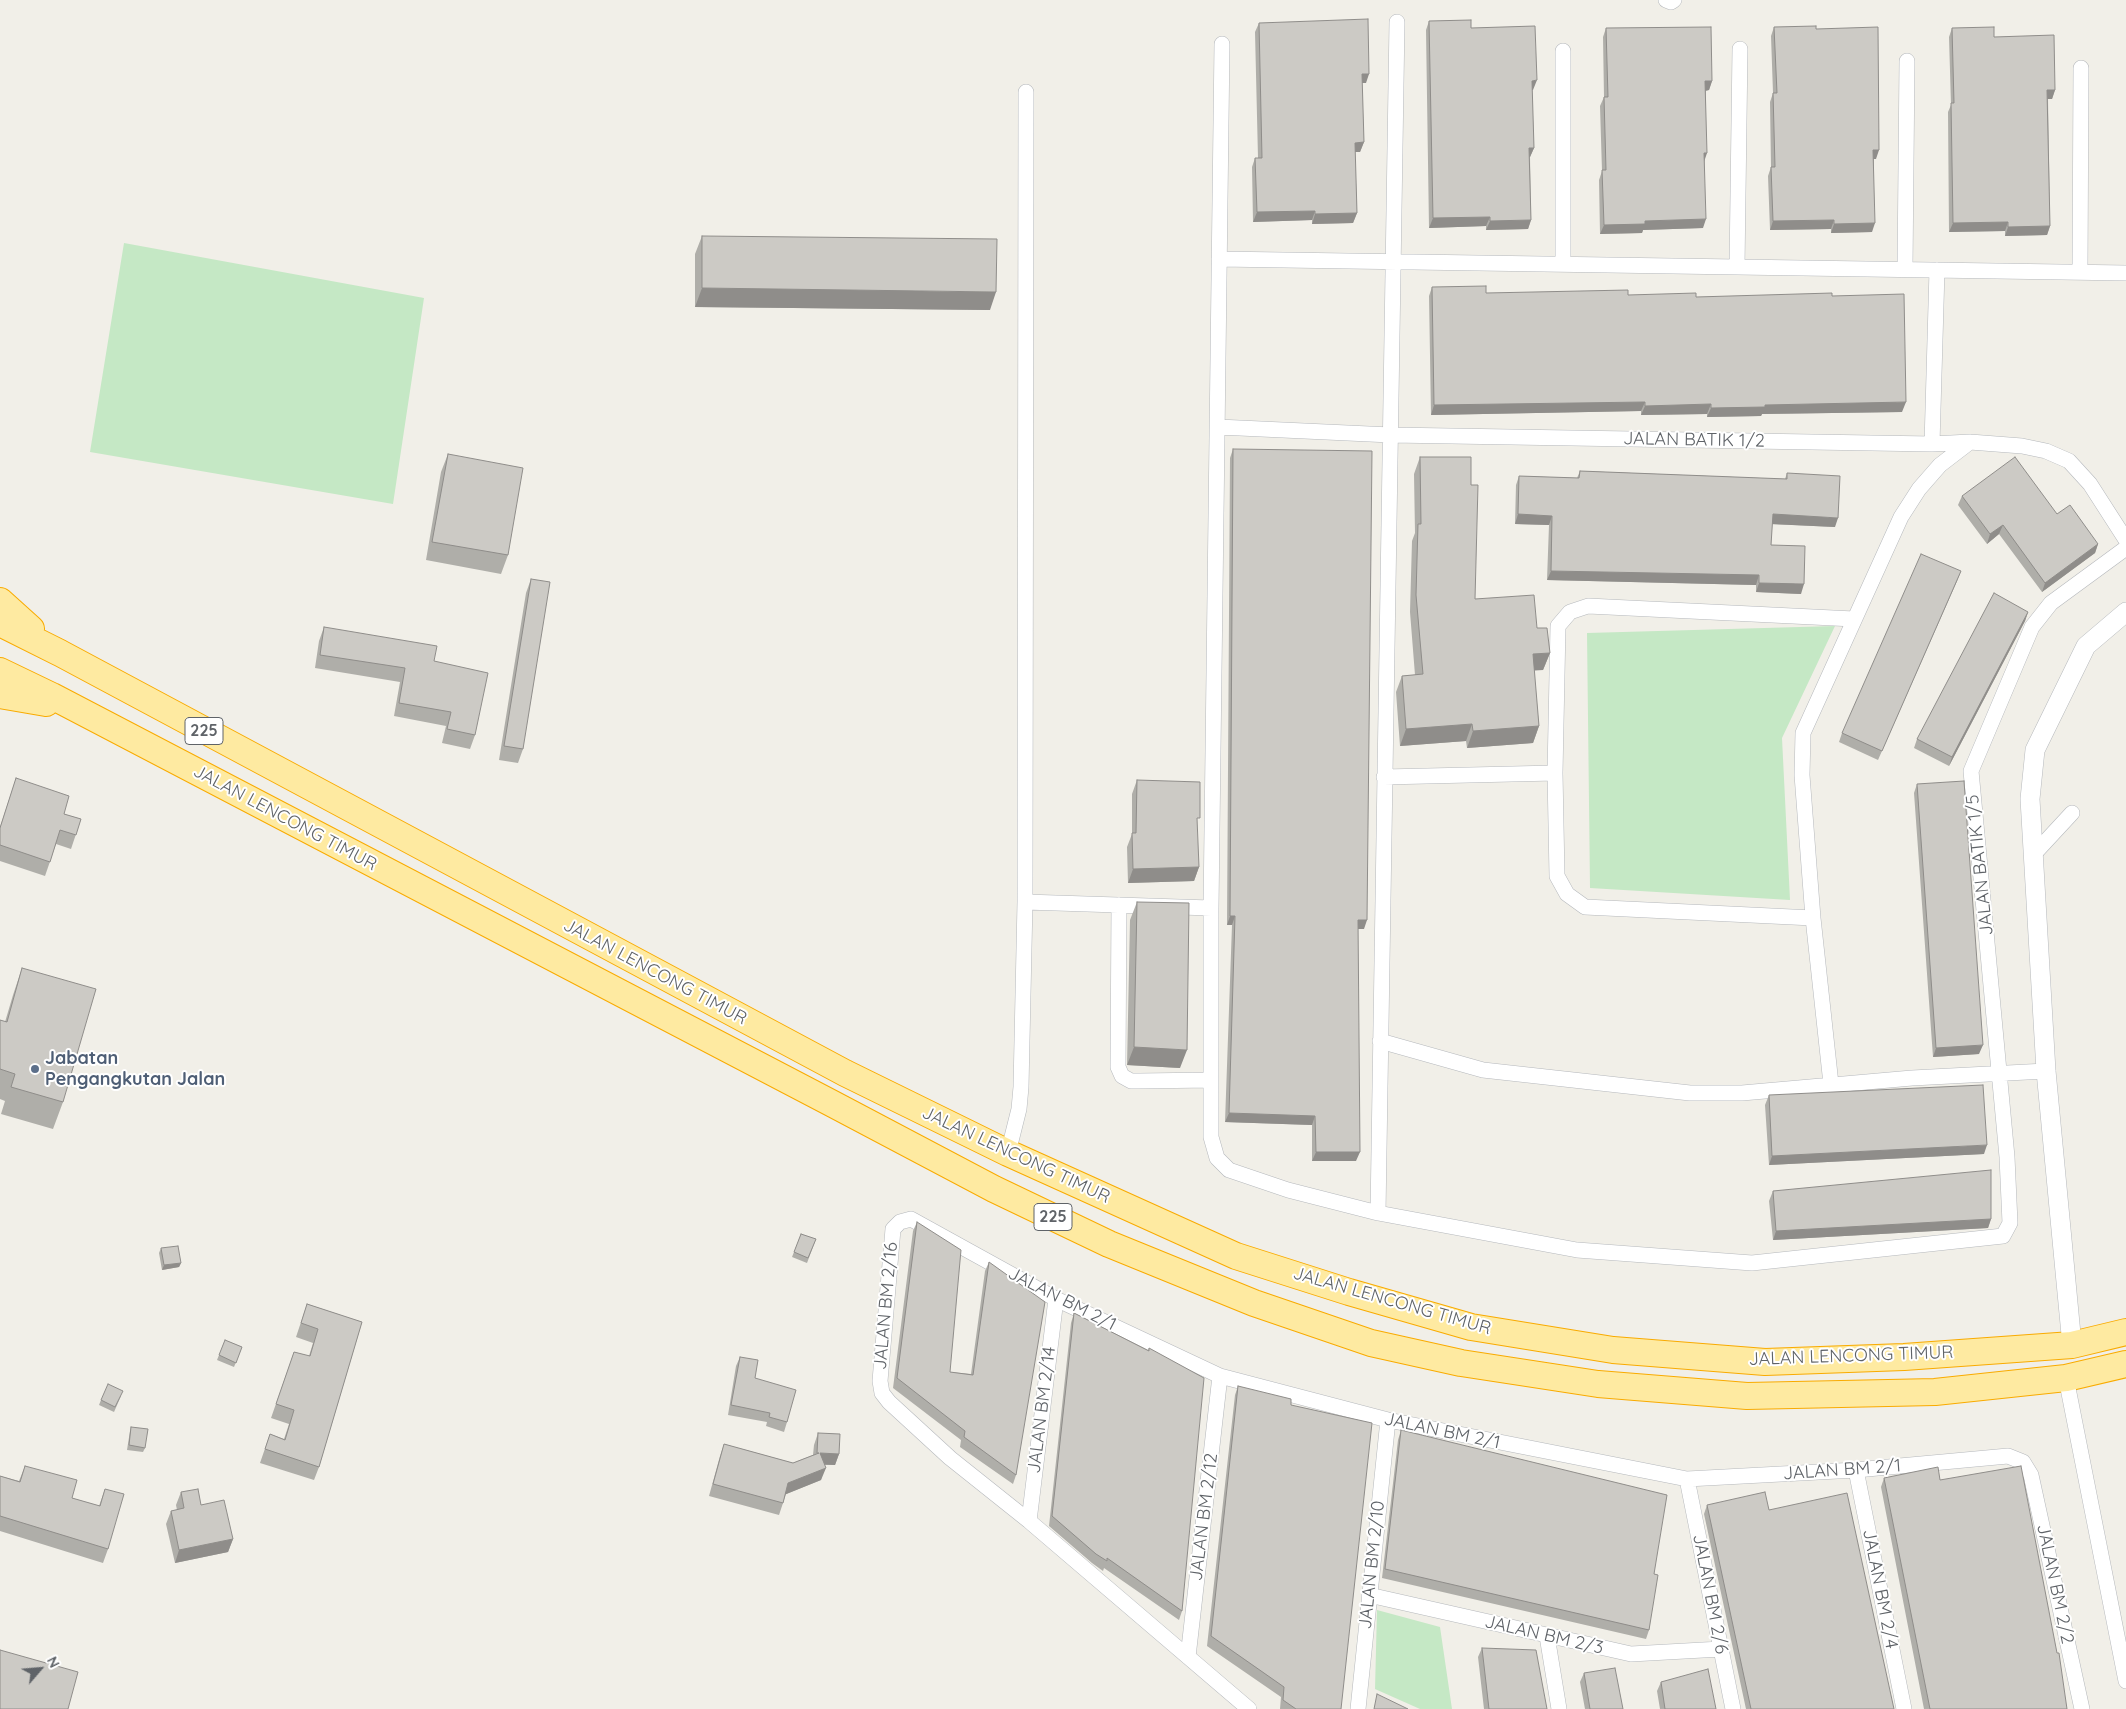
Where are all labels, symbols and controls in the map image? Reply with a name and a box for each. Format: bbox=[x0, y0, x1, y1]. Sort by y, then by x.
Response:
street label: JALAN BATIK 1/2 bbox=[1623, 428, 1765, 452]
road number: 225 bbox=[185, 718, 223, 744]
street label: JALAN LENCONG TIMUR bbox=[189, 760, 381, 876]
street label: JALAN BATIK 1/5 bbox=[1962, 793, 1998, 937]
street label: JALAN LENCONG TIMUR bbox=[559, 914, 751, 1030]
place label: Jabatan Pengangkutan Jalan bbox=[45, 1048, 225, 1090]
marker: Jabatan Pengangkutan Jalan bbox=[29, 1063, 41, 1075]
street label: JALAN LENCONG TIMUR bbox=[919, 1102, 1113, 1208]
road number: 225 bbox=[1034, 1204, 1072, 1230]
street label: JALAN BM 2/16 bbox=[870, 1241, 902, 1371]
street label: JALAN BM 2/1 bbox=[1004, 1262, 1120, 1336]
street label: JALAN LENCONG TIMUR bbox=[1290, 1262, 1494, 1340]
street label: JALAN LENCONG TIMUR bbox=[1748, 1342, 1954, 1370]
street label: JALAN BM 2/14 bbox=[1024, 1345, 1060, 1475]
street label: JALAN BM 2/1 bbox=[1382, 1408, 1502, 1454]
street label: JALAN BM 2/12 bbox=[1185, 1452, 1223, 1582]
street label: JALAN BM 2/1 bbox=[1782, 1455, 1902, 1485]
street label: JALAN BM 2/10 bbox=[1355, 1500, 1389, 1630]
street label: JALAN BM 2/2 bbox=[2032, 1522, 2078, 1646]
street label: JALAN BM 2/4 bbox=[1858, 1527, 1902, 1651]
street label: JALAN BM 2/6 bbox=[1688, 1532, 1732, 1656]
street label: JALAN BM 2/3 bbox=[1483, 1611, 1605, 1659]
north arrow bbox=[15, 1644, 65, 1694]
text: N bbox=[43, 1654, 64, 1671]

